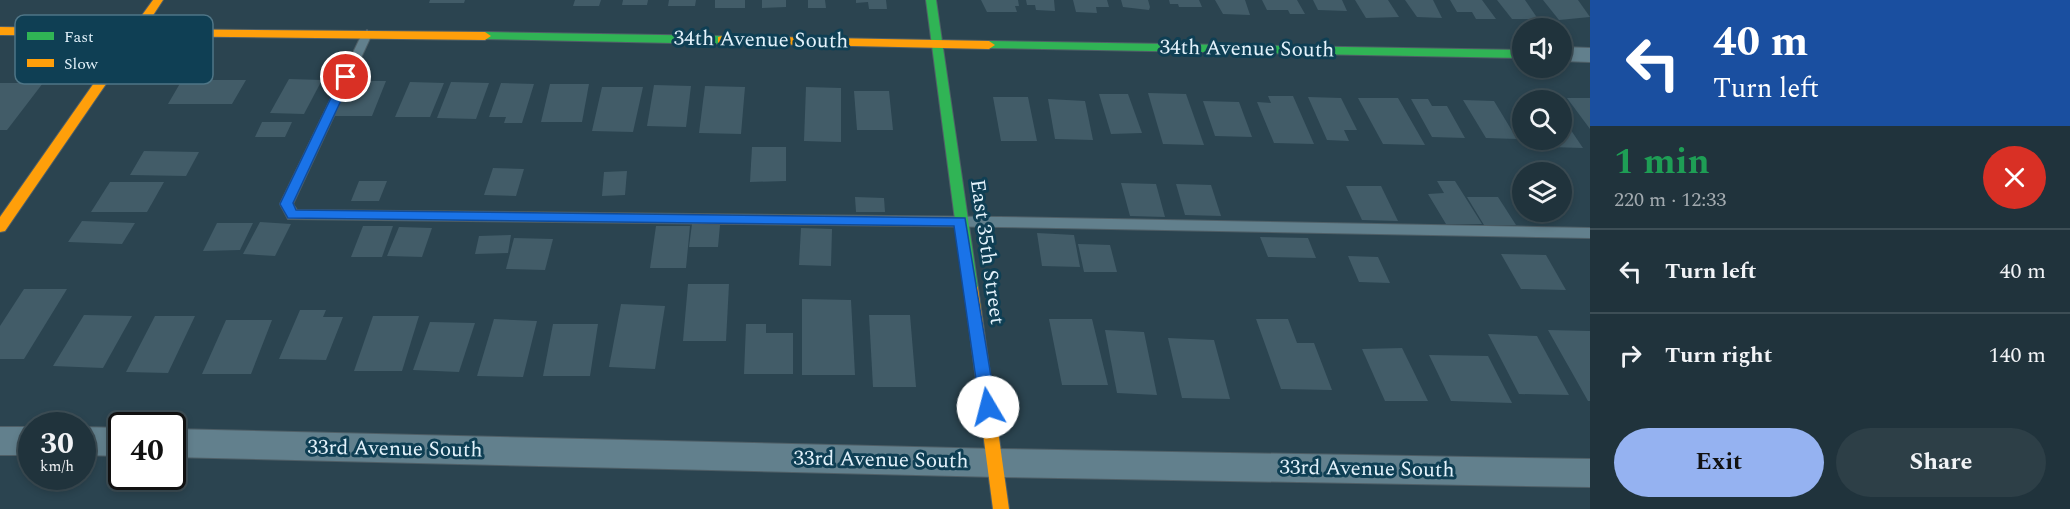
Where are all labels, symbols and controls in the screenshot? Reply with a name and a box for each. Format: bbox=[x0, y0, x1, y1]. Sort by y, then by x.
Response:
text: 40 m bbox=[1713, 11, 1808, 74]
legend bbox=[15, 15, 213, 84]
map controls bbox=[1512, 18, 1572, 222]
button: sound bbox=[1512, 18, 1572, 78]
street label: 34th Avenue South bbox=[673, 22, 849, 58]
icon: left bbox=[1614, 24, 1692, 102]
text: Fast bbox=[64, 25, 94, 49]
street label: 34th Avenue South bbox=[1159, 31, 1335, 67]
pin bbox=[320, 51, 371, 102]
text: Slow bbox=[64, 52, 99, 76]
icon: arrive bbox=[329, 60, 362, 93]
text: Turn left bbox=[1713, 68, 1819, 110]
button: search bbox=[1512, 90, 1572, 150]
text: 1 min bbox=[1614, 135, 1710, 190]
button: close bbox=[1983, 146, 2046, 209]
button: layers bbox=[1512, 162, 1572, 222]
street label: East 35th Street bbox=[961, 177, 1013, 327]
text: 220 m · 12:33 bbox=[1614, 185, 1726, 215]
icon: left bbox=[1614, 255, 1647, 288]
text: Turn left bbox=[1665, 255, 1757, 288]
text: 40 m bbox=[2000, 255, 2046, 288]
icon: right bbox=[1614, 339, 1647, 372]
text: Turn right bbox=[1665, 339, 1772, 372]
text: 140 m bbox=[1989, 339, 2046, 372]
position arrow bbox=[956, 375, 1020, 439]
speed limit sign: 40 bbox=[108, 412, 186, 490]
text: 30 bbox=[40, 421, 74, 467]
button: Exit bbox=[1614, 428, 1824, 497]
button: Share bbox=[1836, 428, 2046, 497]
street label: 33rd Avenue South bbox=[307, 431, 483, 467]
street label: 33rd Avenue South bbox=[793, 442, 969, 478]
street label: 33rd Avenue South bbox=[1279, 451, 1455, 487]
text: km/h bbox=[40, 455, 74, 478]

